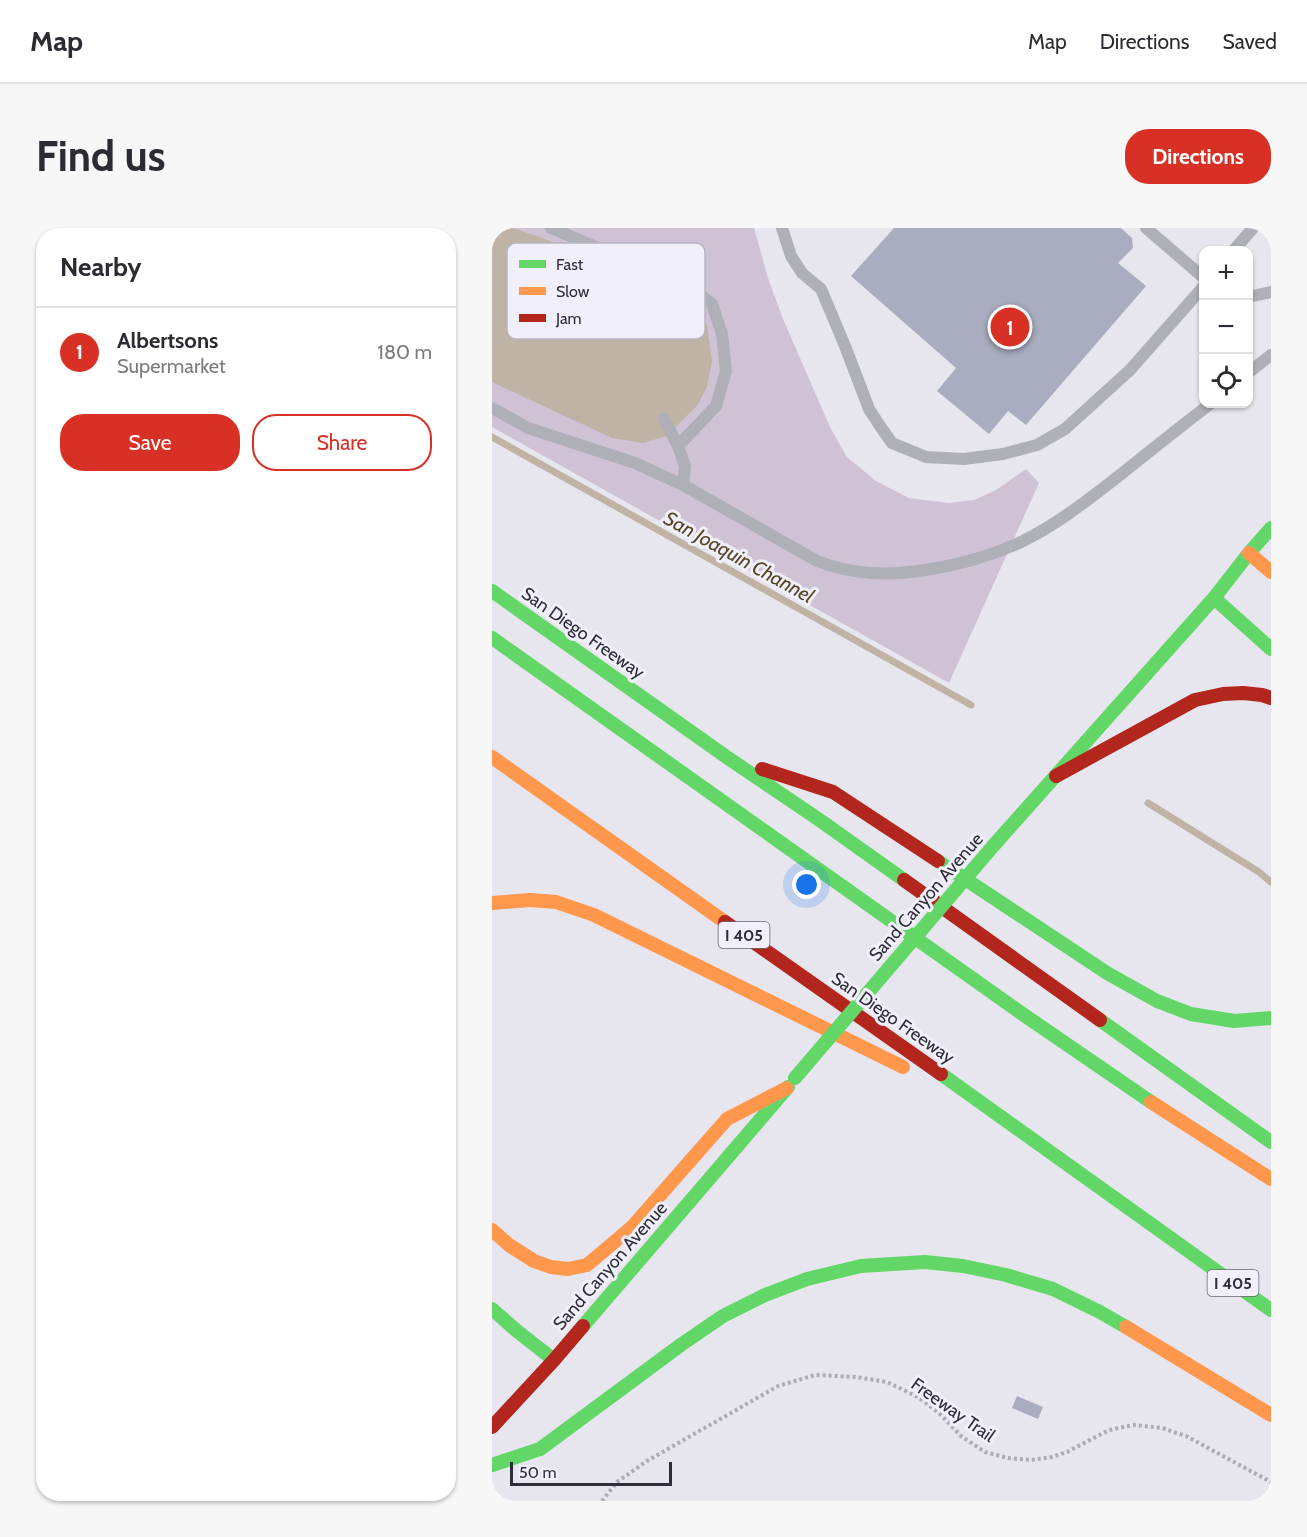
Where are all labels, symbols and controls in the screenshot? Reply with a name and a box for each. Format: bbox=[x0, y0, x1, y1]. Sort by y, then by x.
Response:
text: Map bbox=[30, 24, 83, 58]
text: Map bbox=[1028, 29, 1067, 54]
text: Directions bbox=[1100, 29, 1189, 54]
text: Saved bbox=[1222, 29, 1277, 54]
button: Directions bbox=[1125, 129, 1271, 184]
text: Find us bbox=[36, 130, 165, 182]
legend bbox=[507, 243, 705, 339]
map controls bbox=[1199, 246, 1253, 408]
button: + bbox=[1199, 246, 1253, 300]
text: Nearby bbox=[60, 251, 141, 283]
text: Fast bbox=[556, 255, 584, 274]
text: Slow bbox=[556, 282, 590, 301]
button: − bbox=[1199, 300, 1253, 354]
pin: 1 bbox=[990, 304, 1030, 350]
text: Jam bbox=[555, 309, 582, 328]
text: Albertsons bbox=[117, 327, 218, 354]
text: 1 bbox=[76, 340, 83, 364]
text: 180 m bbox=[377, 340, 432, 364]
text: Supermarket bbox=[117, 354, 226, 378]
button: locate bbox=[1199, 354, 1253, 408]
button: Save bbox=[60, 414, 240, 471]
button: Share bbox=[252, 414, 432, 471]
water label: San Joaquin Channel bbox=[660, 506, 818, 608]
street label: San Diego Freeway bbox=[517, 582, 649, 684]
street label: Sand Canyon Avenue bbox=[864, 828, 988, 966]
your location bbox=[792, 870, 821, 899]
road number: I 405 bbox=[718, 922, 770, 948]
street label: San Diego Freeway bbox=[827, 967, 959, 1069]
street label: Sand Canyon Avenue bbox=[548, 1197, 672, 1335]
road number: I 405 bbox=[1208, 1270, 1258, 1296]
street label: Freeway Trail bbox=[907, 1373, 1000, 1447]
scale bar bbox=[510, 1459, 672, 1486]
text: 50 m bbox=[519, 1463, 556, 1482]

